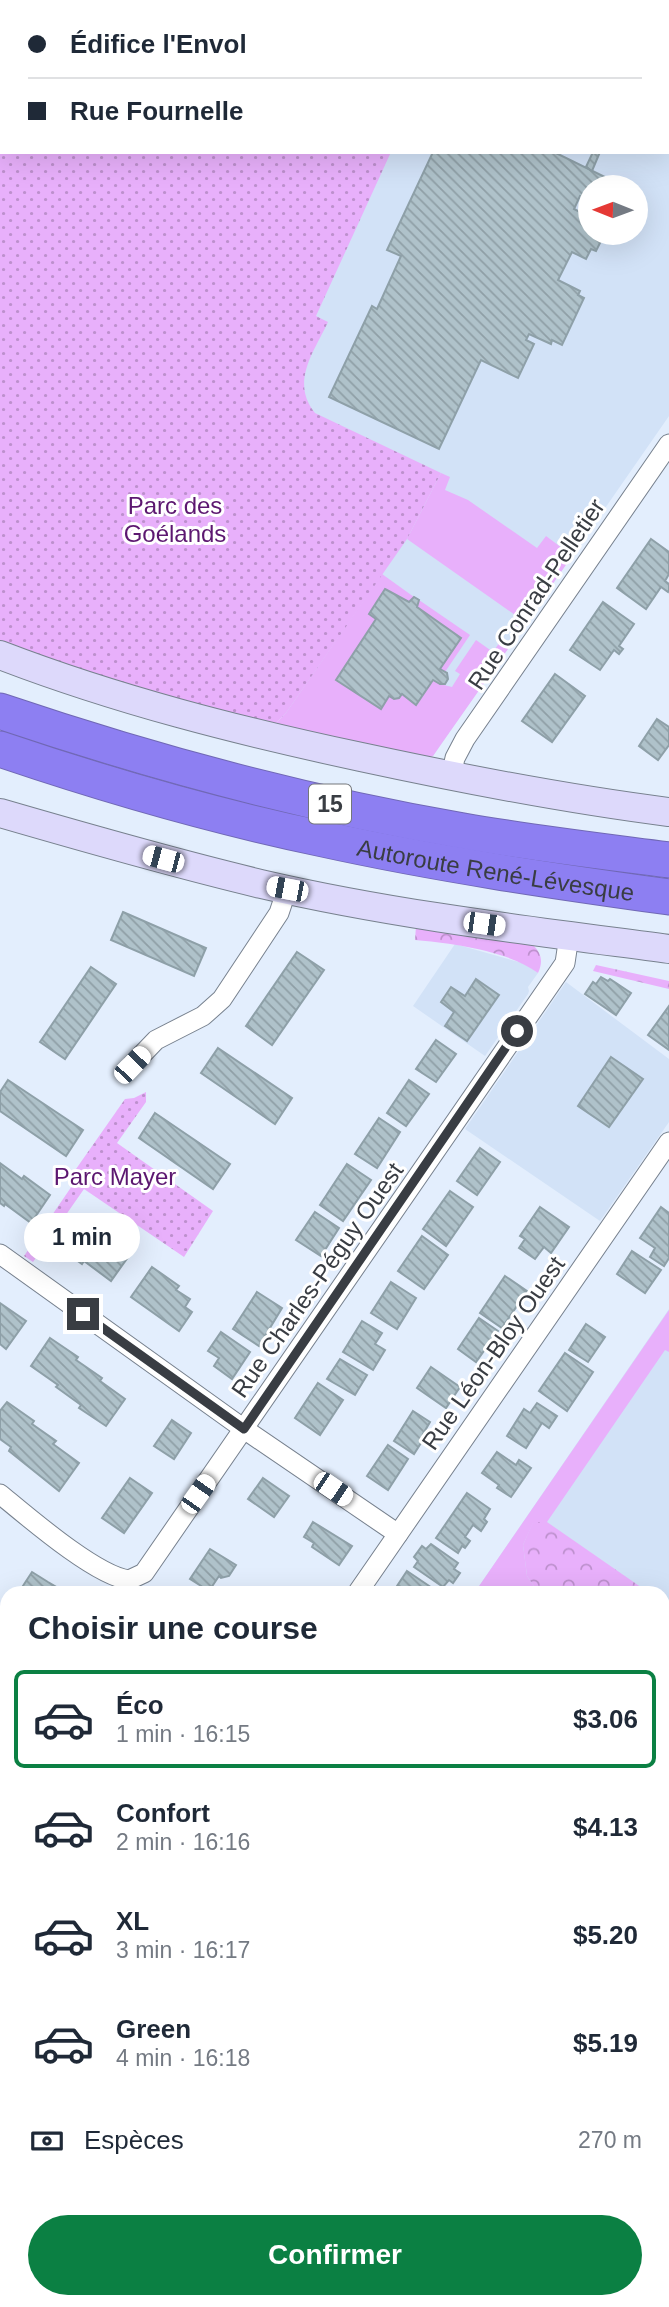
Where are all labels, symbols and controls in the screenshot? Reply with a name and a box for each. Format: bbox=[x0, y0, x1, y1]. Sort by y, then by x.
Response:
text: Édifice l'Envol bbox=[70, 29, 247, 59]
text: Rue Fournelle bbox=[70, 96, 243, 126]
north arrow bbox=[578, 175, 648, 245]
map controls bbox=[578, 175, 648, 245]
park label: Parc des Goélands bbox=[124, 492, 226, 547]
street label: Rue Conrad-Pelletier bbox=[462, 494, 610, 694]
road number: 15 bbox=[309, 784, 351, 824]
street label: Autoroute René-Lévesque bbox=[355, 833, 636, 906]
car bbox=[140, 843, 187, 875]
car bbox=[265, 875, 310, 903]
car bbox=[462, 911, 507, 937]
route start bbox=[501, 1015, 533, 1047]
car bbox=[110, 1043, 155, 1087]
street label: Rue Charles-Péguy Ouest bbox=[226, 1157, 409, 1402]
park label: Parc Mayer bbox=[54, 1163, 176, 1190]
callout: 1 min bbox=[25, 1212, 141, 1262]
text: 1 min bbox=[52, 1224, 112, 1250]
street label: Rue Léon-Bloy Ouest bbox=[416, 1251, 570, 1455]
route end bbox=[67, 1298, 99, 1330]
car bbox=[310, 1469, 357, 1509]
car bbox=[178, 1471, 219, 1517]
text: Choisir une course bbox=[28, 1610, 318, 1646]
icon: car bbox=[32, 1688, 95, 1751]
text: Éco bbox=[116, 1690, 164, 1720]
text: $3.06 bbox=[573, 1704, 638, 1734]
text: 1 min · 16:15 bbox=[116, 1721, 250, 1747]
icon: car bbox=[32, 1796, 95, 1859]
text: Confort bbox=[116, 1798, 210, 1828]
text: $4.13 bbox=[573, 1812, 638, 1842]
text: 2 min · 16:16 bbox=[116, 1829, 250, 1855]
icon: car bbox=[32, 1904, 95, 1967]
text: XL bbox=[116, 1906, 149, 1936]
text: $5.20 bbox=[573, 1920, 638, 1950]
text: 3 min · 16:17 bbox=[116, 1937, 250, 1963]
icon: car bbox=[32, 2012, 95, 2075]
text: Green bbox=[116, 2014, 191, 2044]
text: $5.19 bbox=[573, 2028, 638, 2058]
text: 4 min · 16:18 bbox=[116, 2045, 250, 2071]
icon: cash bbox=[28, 2122, 66, 2160]
text: Espèces bbox=[84, 2125, 184, 2155]
text: 270 m bbox=[578, 2127, 642, 2153]
button: Confirmer bbox=[28, 2215, 642, 2295]

